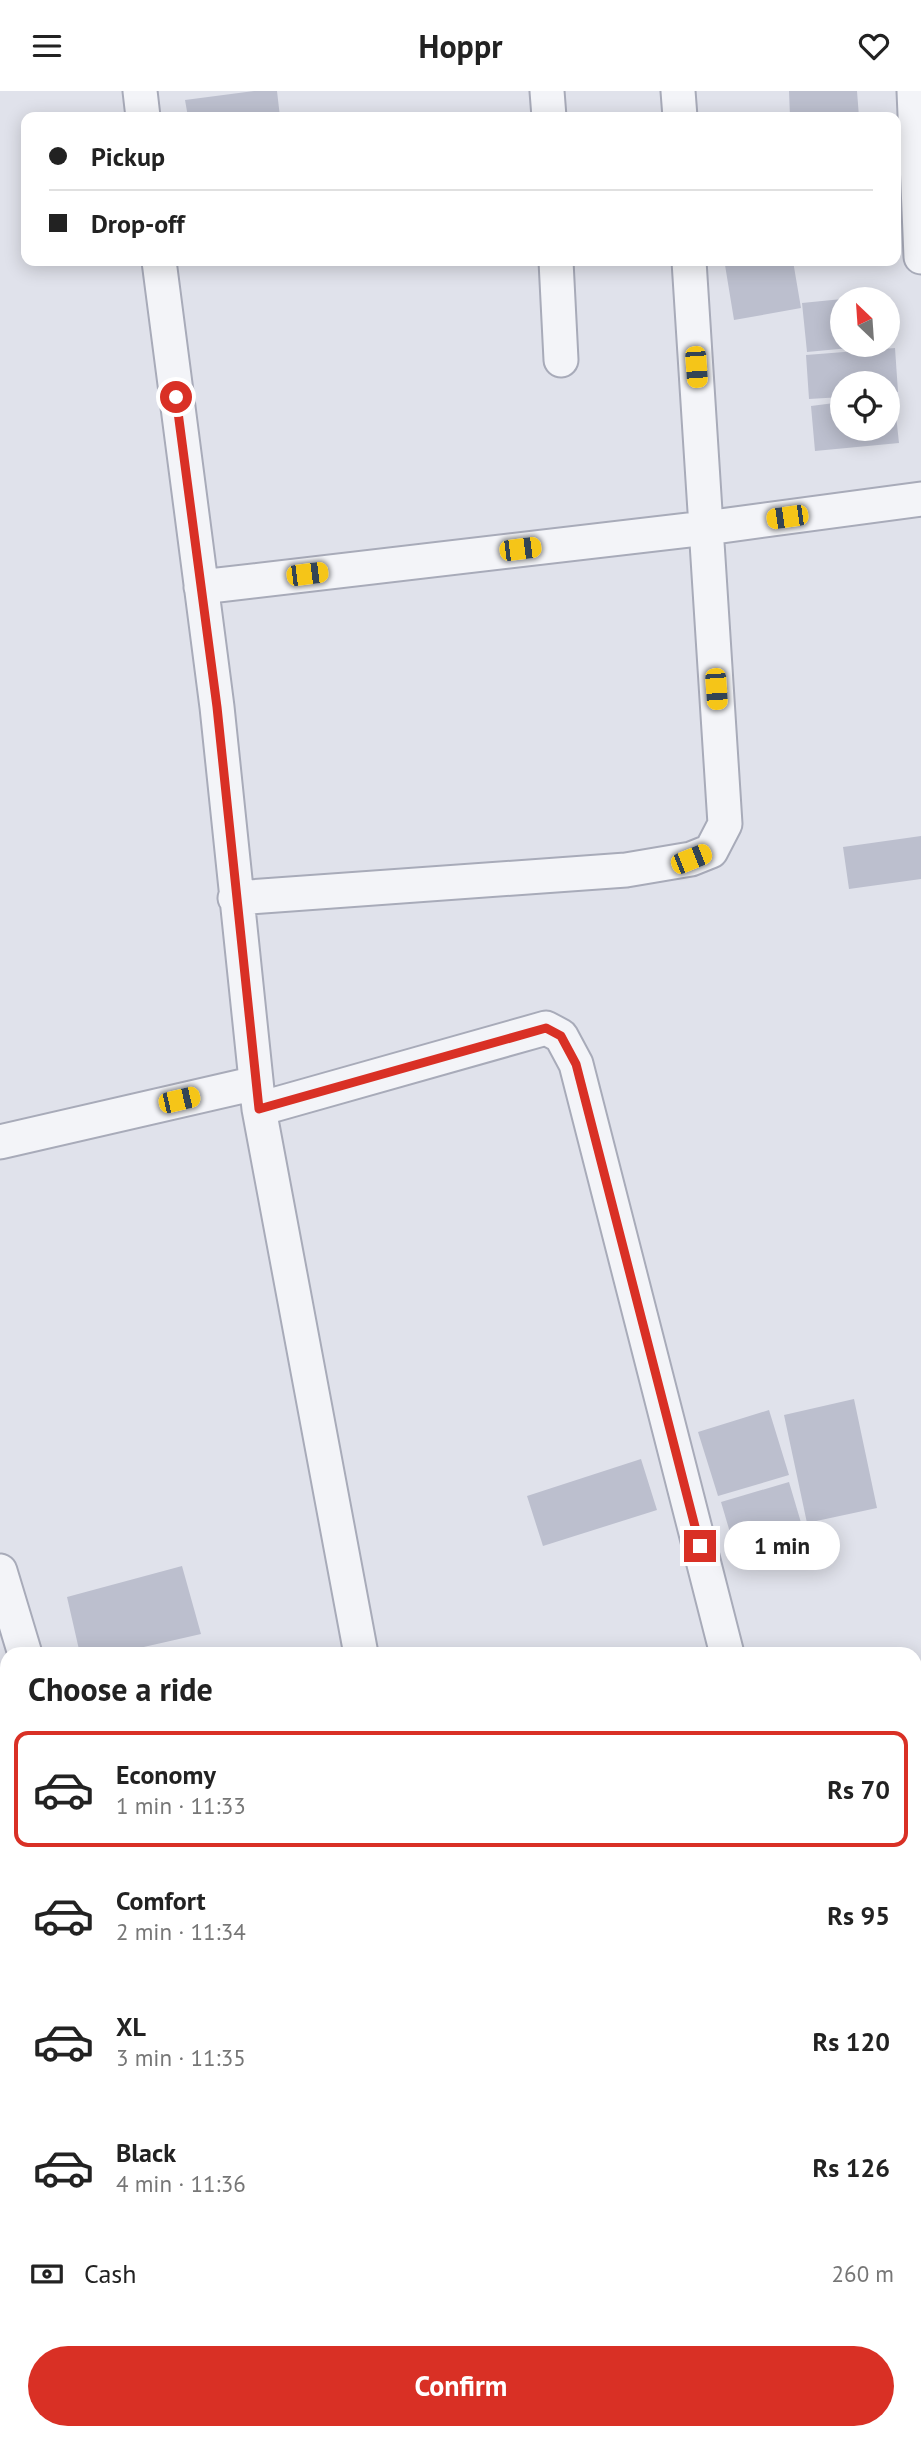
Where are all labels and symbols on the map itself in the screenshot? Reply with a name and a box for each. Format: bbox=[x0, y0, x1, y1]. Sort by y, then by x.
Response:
north arrow bbox=[830, 287, 900, 357]
car bbox=[685, 345, 708, 389]
route start bbox=[160, 381, 192, 413]
car bbox=[765, 504, 810, 530]
car bbox=[498, 536, 543, 562]
car bbox=[285, 561, 330, 587]
car bbox=[705, 667, 728, 711]
car bbox=[668, 841, 715, 877]
car bbox=[157, 1085, 202, 1115]
callout: 1 min bbox=[724, 1521, 840, 1571]
route end bbox=[684, 1530, 716, 1562]

